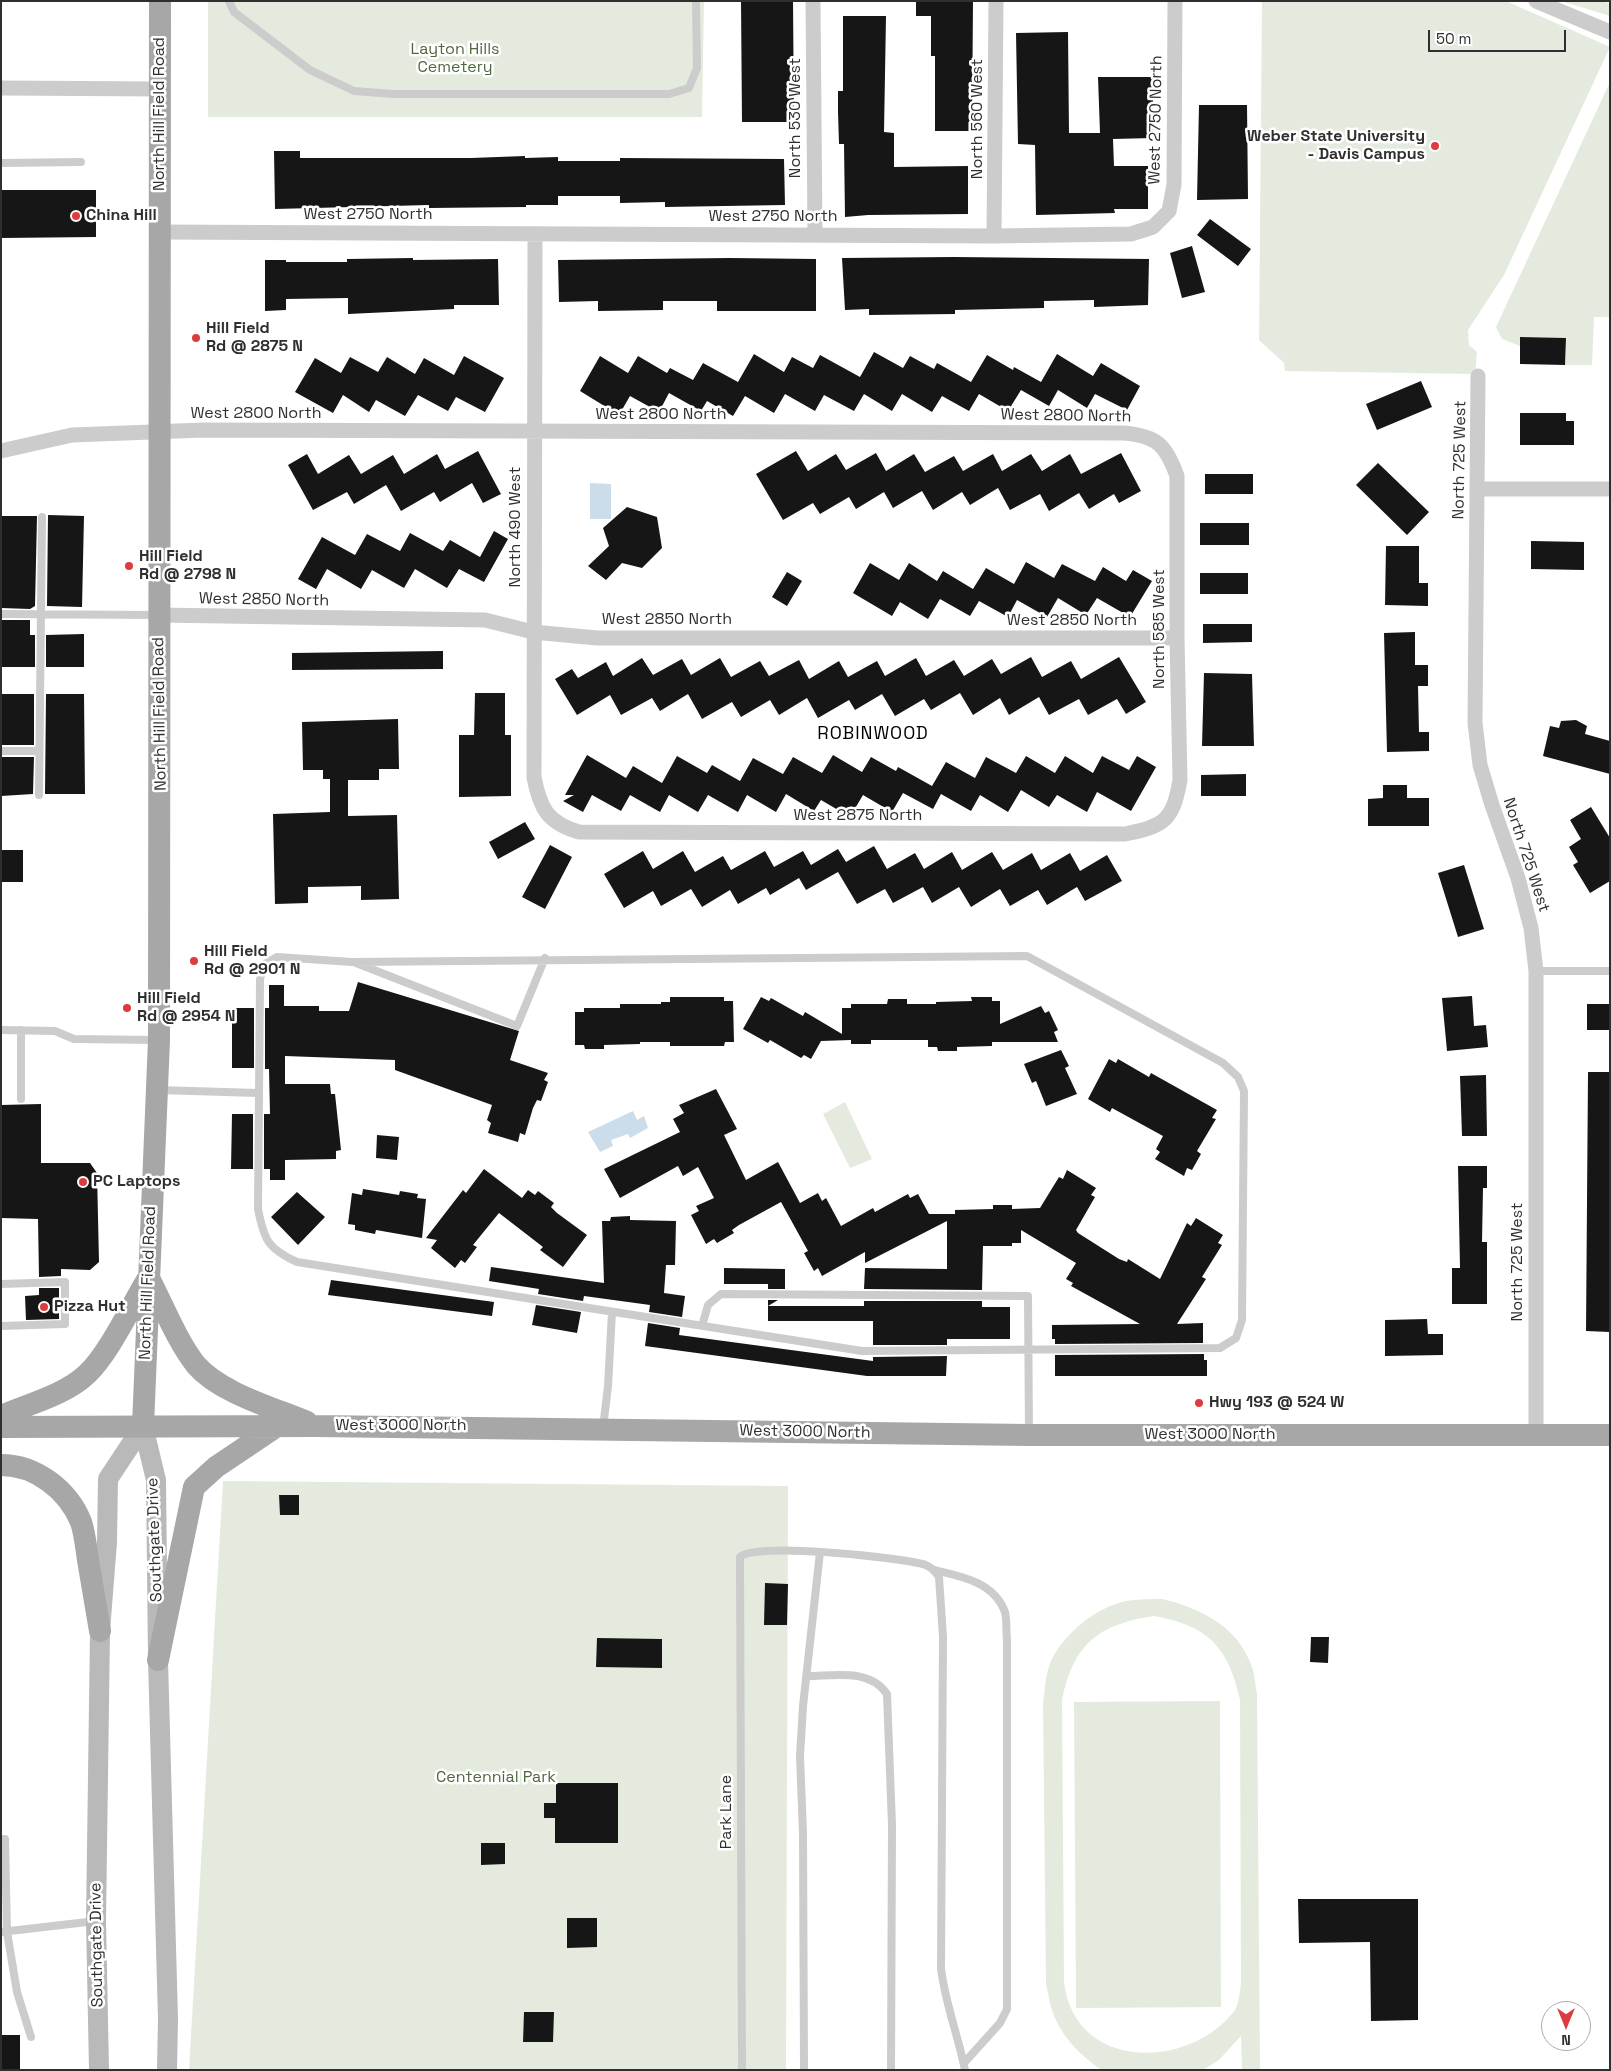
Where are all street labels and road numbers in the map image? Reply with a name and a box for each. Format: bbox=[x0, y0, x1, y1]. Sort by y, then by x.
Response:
street label: North Hill Field Road bbox=[150, 37, 170, 191]
street label: West 2750 North bbox=[1145, 55, 1167, 185]
street label: North 530 West bbox=[786, 58, 806, 178]
street label: North 560 West bbox=[968, 59, 988, 179]
street label: West 2750 North bbox=[303, 205, 433, 225]
street label: West 2750 North bbox=[708, 207, 838, 227]
street label: North 725 West bbox=[1449, 400, 1471, 520]
street label: West 2800 North bbox=[191, 404, 321, 424]
street label: West 2800 North bbox=[596, 405, 726, 425]
street label: West 2800 North bbox=[1000, 405, 1132, 427]
street label: North 490 West bbox=[506, 467, 526, 587]
street label: North 585 West bbox=[1150, 569, 1170, 689]
street label: West 2850 North bbox=[199, 589, 329, 611]
street label: West 2850 North bbox=[602, 610, 732, 630]
street label: West 2850 North bbox=[1007, 611, 1137, 631]
street label: North Hill Field Road bbox=[149, 637, 171, 791]
street label: North 725 West bbox=[1498, 795, 1554, 915]
street label: West 2875 North bbox=[794, 806, 922, 826]
street label: North 725 West bbox=[1508, 1203, 1528, 1321]
street label: North Hill Field Road bbox=[136, 1206, 160, 1360]
street label: West 3000 North bbox=[335, 1416, 467, 1436]
street label: West 3000 North bbox=[739, 1421, 871, 1443]
street label: West 3000 North bbox=[1144, 1425, 1276, 1445]
street label: Southgate Drive bbox=[143, 1477, 167, 1603]
street label: Park Lane bbox=[717, 1775, 737, 1849]
street label: Southgate Drive bbox=[86, 1883, 108, 2007]

